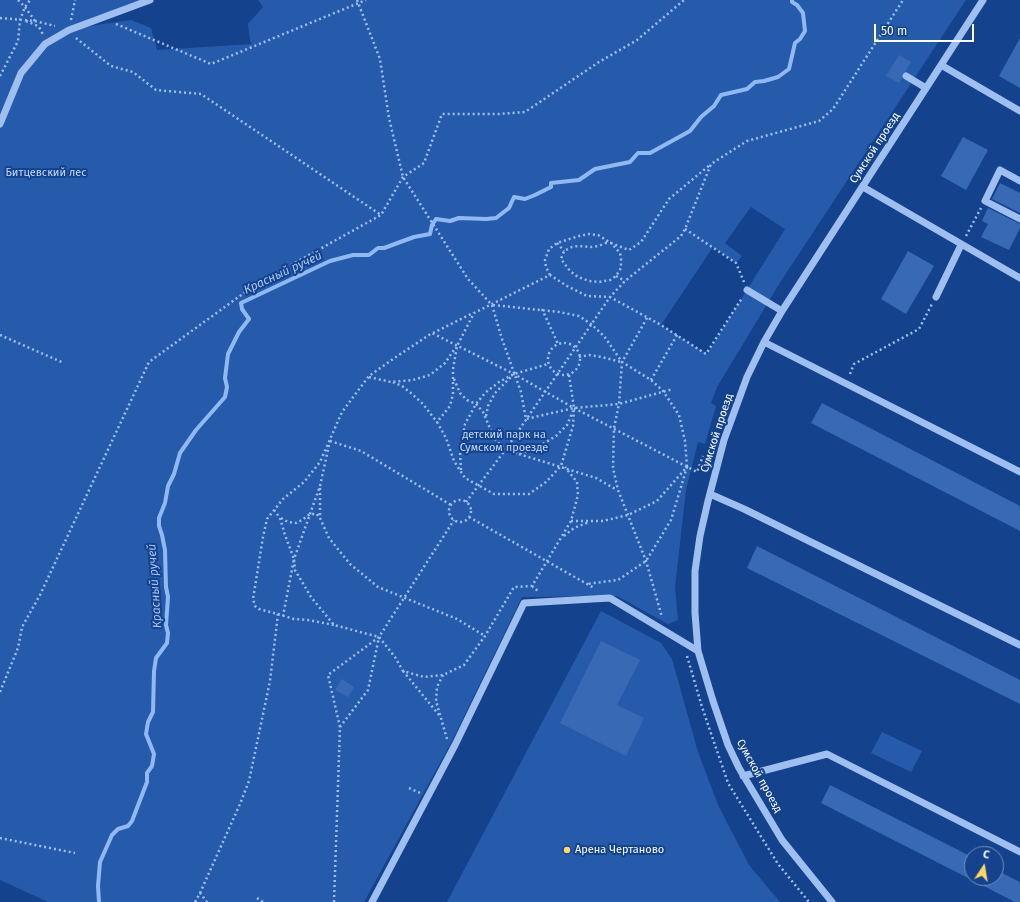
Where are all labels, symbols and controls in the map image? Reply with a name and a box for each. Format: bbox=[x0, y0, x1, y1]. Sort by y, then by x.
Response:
scale bar bbox=[876, 16, 976, 42]
text: 50 m bbox=[881, 24, 907, 38]
street label: Сумской проезд bbox=[847, 110, 903, 186]
park label: Битцевский лес bbox=[5, 166, 87, 180]
water label: Красный ручей bbox=[242, 249, 324, 297]
street label: Сумской проезд bbox=[698, 392, 736, 474]
park label: детский парк на Сумском проезде bbox=[460, 428, 548, 454]
water label: Красный ручей bbox=[145, 543, 165, 629]
street label: Сумской проезд bbox=[733, 737, 785, 815]
place label: Арена Чертаново bbox=[575, 843, 664, 857]
marker: Арена Чертаново bbox=[562, 845, 572, 855]
north arrow bbox=[964, 846, 1004, 886]
text: С bbox=[982, 848, 991, 862]

